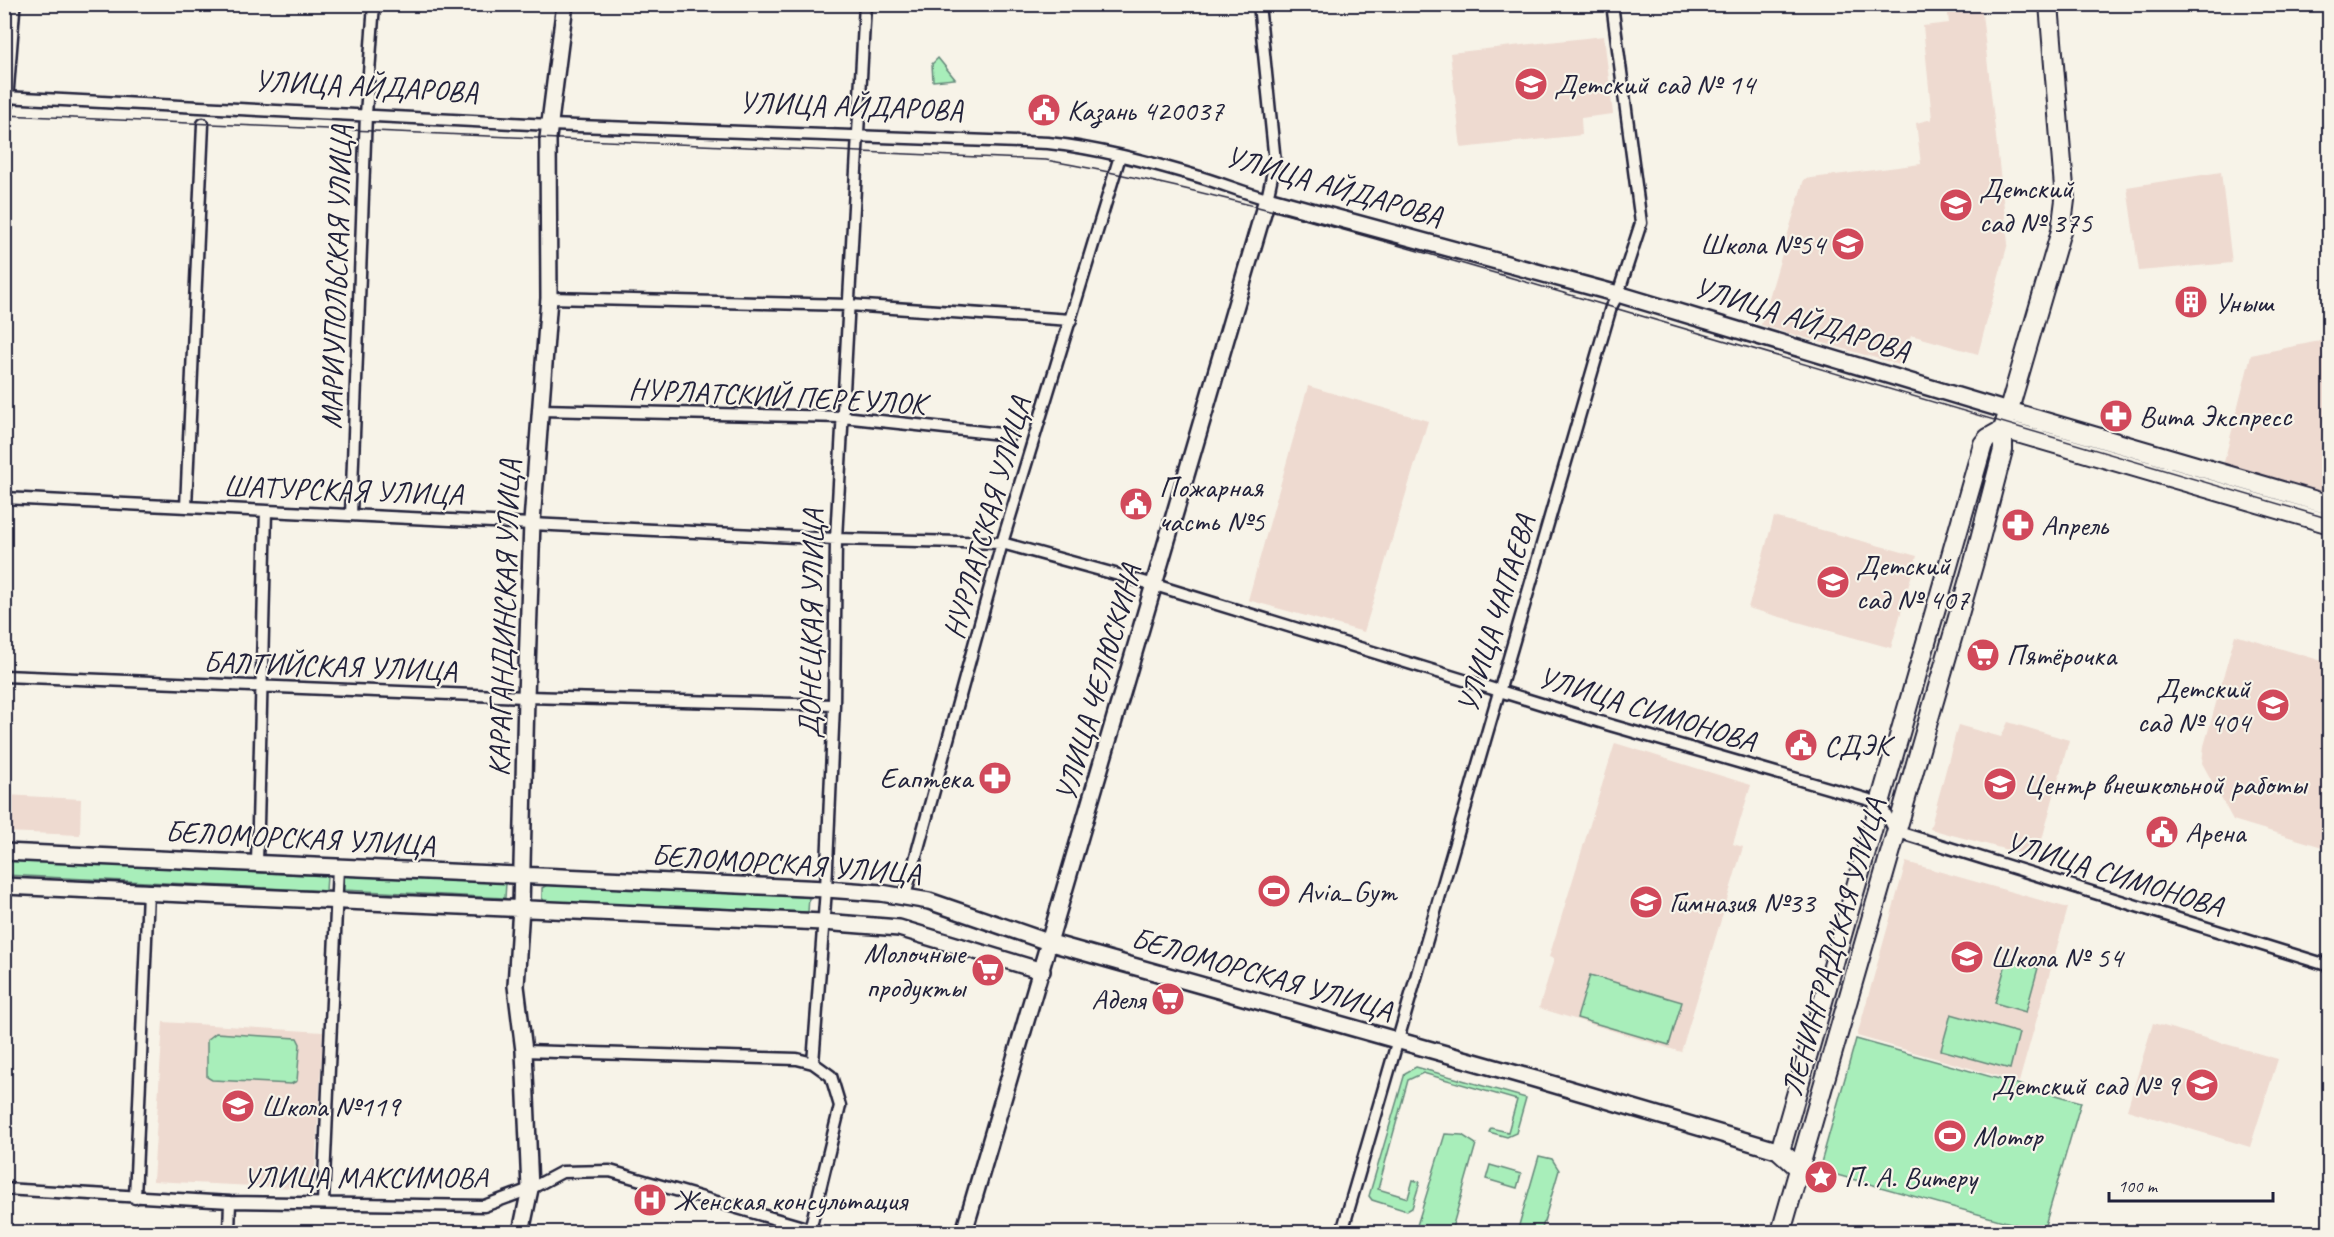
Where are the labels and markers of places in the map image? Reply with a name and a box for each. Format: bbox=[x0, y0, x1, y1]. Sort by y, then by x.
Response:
place label: Детский сад № 14 bbox=[1554, 65, 1757, 103]
school or university icon: Детский сад № 14 bbox=[1513, 66, 1549, 102]
place label: Казань 420037 bbox=[1067, 91, 1225, 129]
public building icon: Казань 420037 bbox=[1026, 92, 1062, 128]
place label: Детский сад № 375 bbox=[1979, 169, 2094, 241]
school or university icon: Детский сад № 375 bbox=[1938, 187, 1974, 223]
place label: Школа №54 bbox=[1700, 225, 1827, 263]
school or university icon: Школа №54 bbox=[1830, 226, 1866, 262]
place label: Уныш bbox=[2214, 283, 2275, 321]
building icon: Уныш bbox=[2173, 284, 2209, 320]
place label: Вита Экспресс bbox=[2139, 397, 2293, 435]
pharmacy icon: Вита Экспресс bbox=[2098, 398, 2134, 434]
place label: Пожарная часть №5 bbox=[1159, 468, 1266, 540]
public building icon: Пожарная часть №5 bbox=[1118, 486, 1154, 522]
place label: Апрель bbox=[2041, 506, 2110, 544]
pharmacy icon: Апрель bbox=[2000, 507, 2036, 543]
place label: Детский сад № 407 bbox=[1856, 546, 1971, 618]
school or university icon: Детский сад № 407 bbox=[1815, 564, 1851, 600]
place label: Пятёрочка bbox=[2006, 636, 2118, 674]
supermarket icon: Пятёрочка bbox=[1965, 637, 2001, 673]
place label: Детский сад № 404 bbox=[2137, 669, 2252, 741]
school or university icon: Детский сад № 404 bbox=[2255, 687, 2291, 723]
place label: СДЭК bbox=[1824, 726, 1896, 764]
public building icon: СДЭК bbox=[1783, 727, 1819, 763]
place label: Еаптека bbox=[879, 759, 975, 797]
pharmacy icon: Еаптека bbox=[977, 760, 1013, 796]
place label: Центр внешкольной работы bbox=[2023, 765, 2309, 803]
school or university icon: Центр внешкольной работы bbox=[1982, 766, 2018, 802]
place label: Арена bbox=[2185, 813, 2247, 851]
public building icon: Арена bbox=[2144, 814, 2180, 850]
place label: Avia_Gym bbox=[1297, 872, 1398, 910]
sports icon: Avia_Gym bbox=[1256, 873, 1292, 909]
place label: Гимназия №33 bbox=[1669, 883, 1817, 921]
school or university icon: Гимназия №33 bbox=[1628, 884, 1664, 920]
place label: Молочные продукты bbox=[864, 934, 967, 1006]
place label: Школа № 54 bbox=[1990, 938, 2125, 976]
school or university icon: Школа № 54 bbox=[1949, 939, 1985, 975]
supermarket icon: Молочные продукты bbox=[970, 952, 1006, 988]
place label: Аделя bbox=[1091, 980, 1148, 1018]
supermarket icon: Аделя bbox=[1150, 981, 1186, 1017]
place label: Детский сад № 9 bbox=[1992, 1066, 2181, 1104]
school or university icon: Детский сад № 9 bbox=[2184, 1067, 2220, 1103]
place label: Школа №119 bbox=[261, 1087, 402, 1125]
school or university icon: Школа №119 bbox=[220, 1088, 256, 1124]
place label: Мотор bbox=[1973, 1117, 2044, 1155]
sports icon: Мотор bbox=[1932, 1118, 1968, 1154]
place label: П. А. Витеру bbox=[1844, 1158, 1979, 1196]
place icon: П. А. Витеру bbox=[1803, 1159, 1839, 1195]
place label: Женская консультация bbox=[673, 1181, 909, 1219]
hospital icon: Женская консультация bbox=[632, 1182, 668, 1218]

